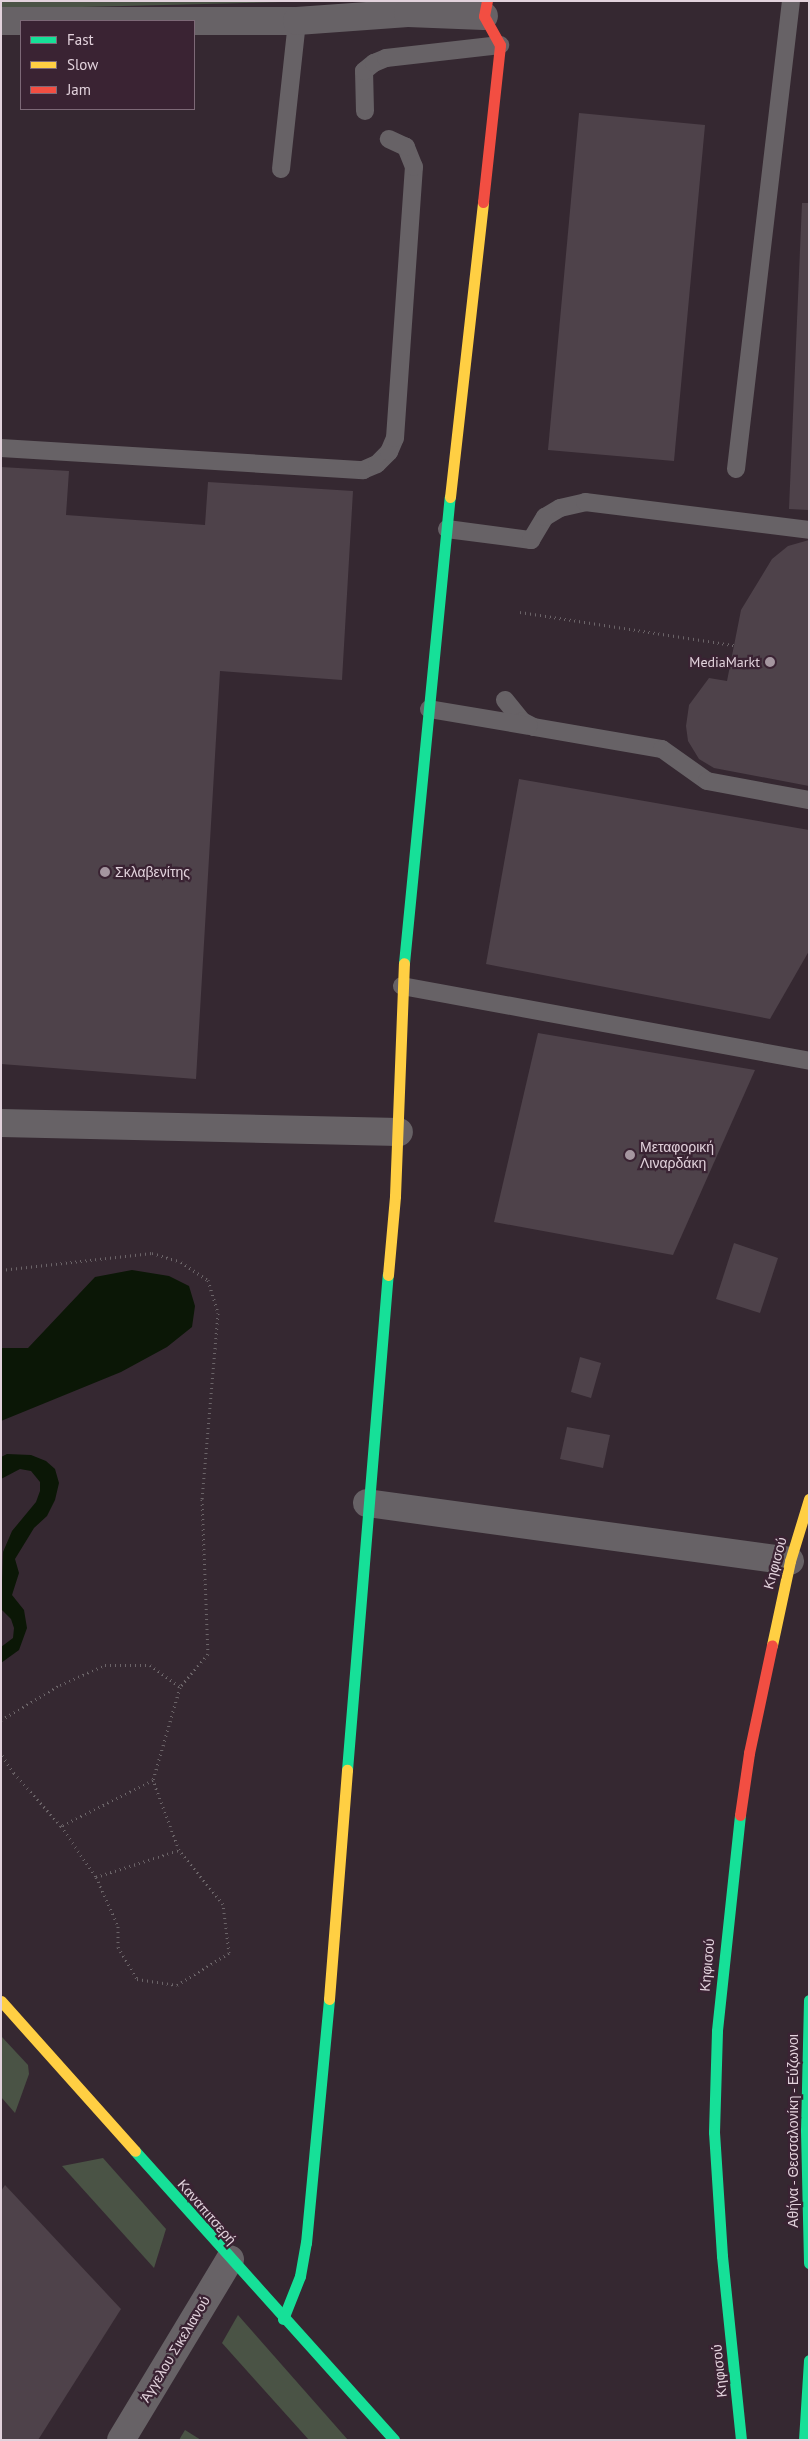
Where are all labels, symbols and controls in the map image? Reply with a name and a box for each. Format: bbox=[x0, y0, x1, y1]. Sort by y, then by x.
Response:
legend bbox=[20, 20, 195, 110]
text: Fast bbox=[67, 30, 94, 49]
text: Slow bbox=[67, 55, 98, 74]
text: Jam bbox=[67, 80, 91, 99]
place label: MediaMarkt bbox=[689, 654, 760, 670]
marker: MediaMarkt bbox=[764, 656, 776, 668]
place label: Σκλαβενίτης bbox=[115, 864, 190, 880]
marker: Σκλαβενίτης bbox=[99, 866, 111, 878]
place label: Μεταφορική Λιναρδάκη bbox=[640, 1139, 714, 1172]
marker: Μεταφορική Λιναρδάκη bbox=[624, 1149, 636, 1161]
street label: Κηφισού bbox=[760, 1535, 790, 1591]
street label: Κηφισού bbox=[696, 1938, 718, 1992]
street label: Αθήνα - Θεσσαλονίκη - Εύζωνοι bbox=[785, 2032, 801, 2230]
street label: Καναπιτσερή bbox=[174, 2176, 240, 2248]
street label: Άγγελου Σικελιανού bbox=[137, 2293, 213, 2405]
street label: Κηφισού bbox=[708, 2344, 730, 2398]

